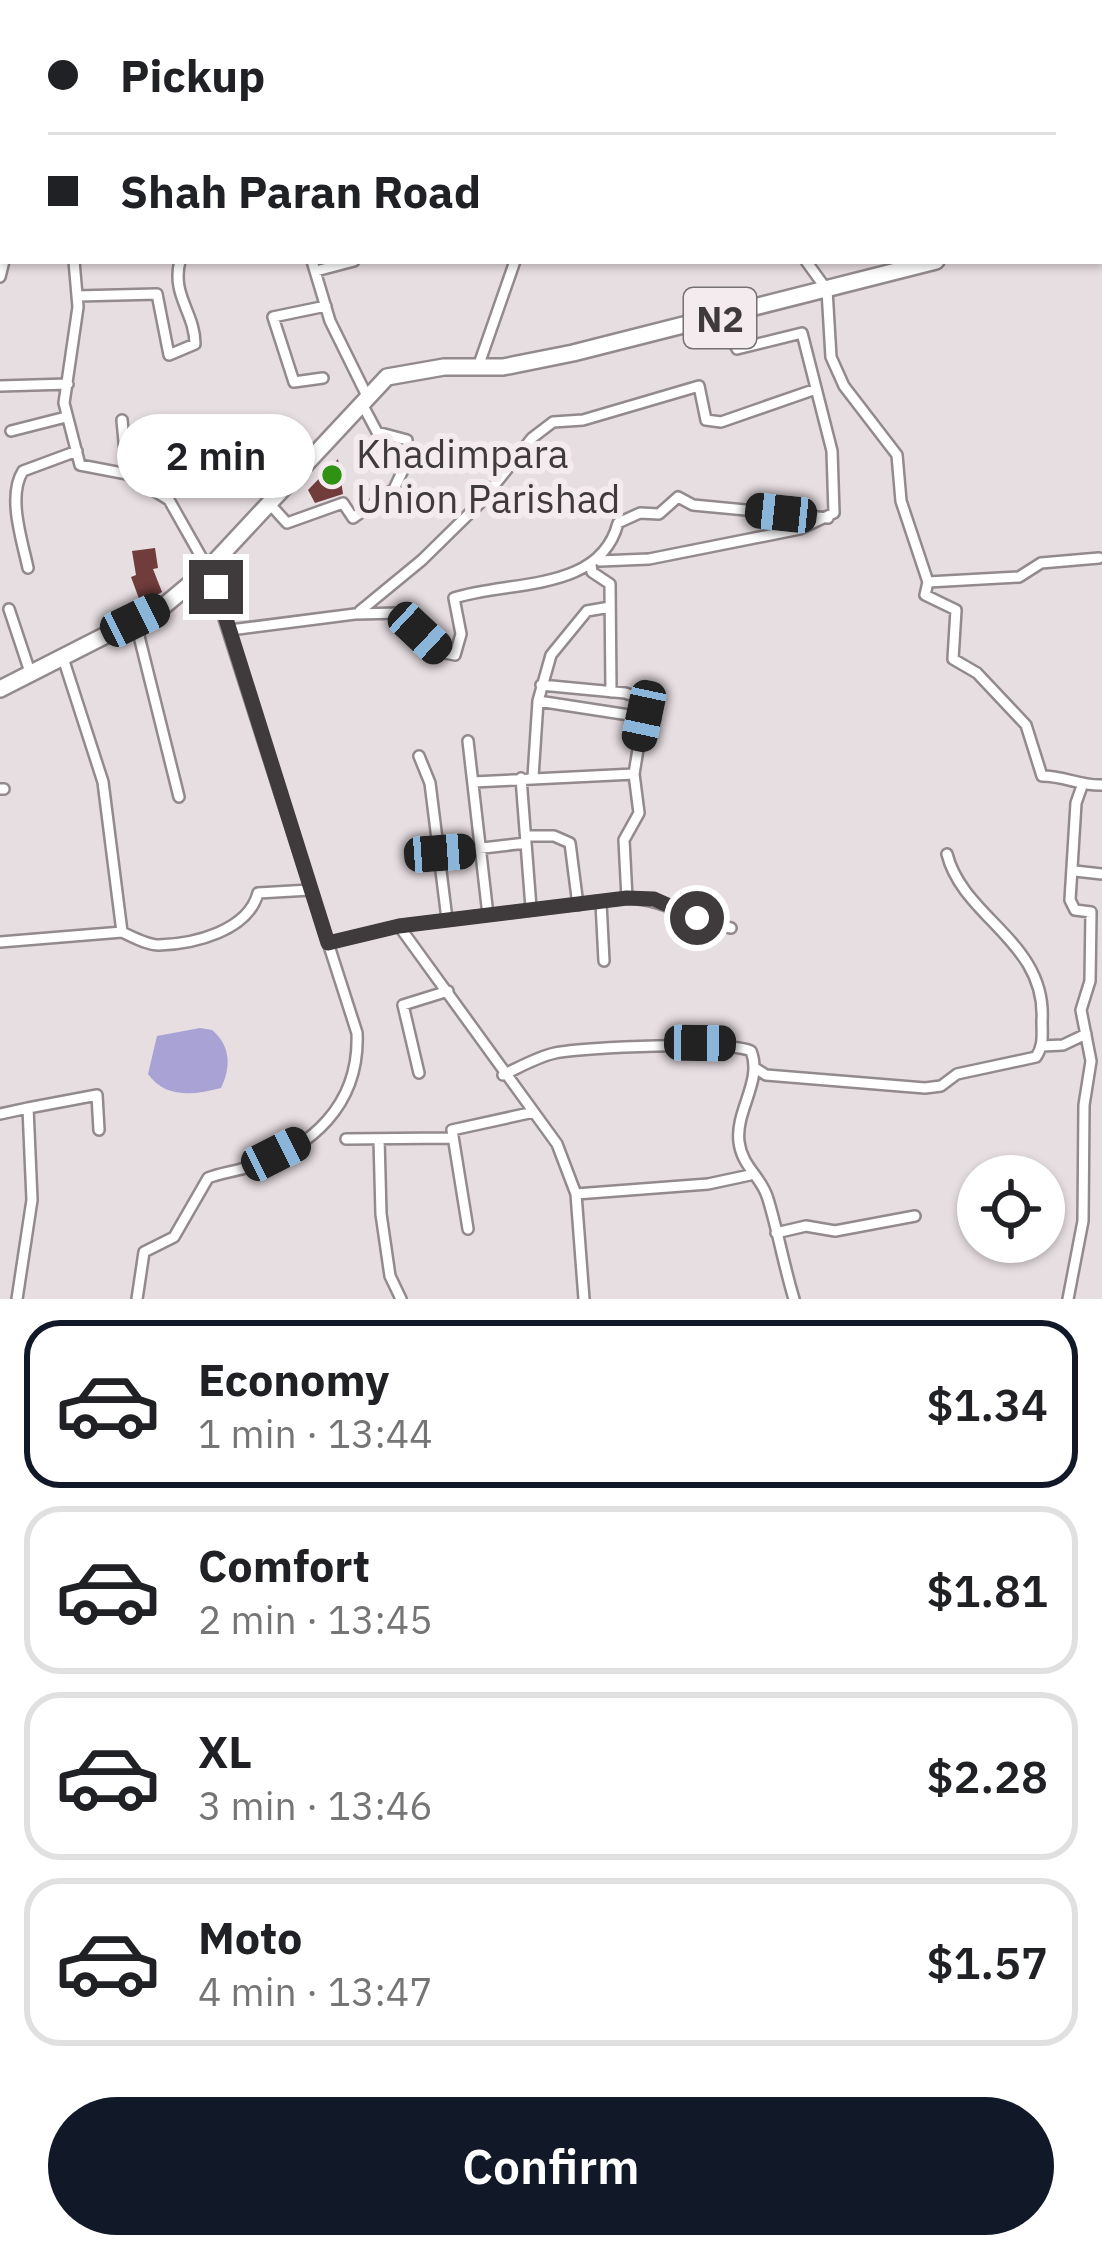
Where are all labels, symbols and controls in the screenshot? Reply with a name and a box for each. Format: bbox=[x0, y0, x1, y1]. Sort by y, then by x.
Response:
text: Pickup bbox=[120, 46, 265, 104]
text: Shah Paran Road bbox=[120, 162, 481, 220]
road number: N2 bbox=[684, 288, 756, 348]
callout: 2 min bbox=[117, 413, 315, 497]
place label: Khadimpara Union Parishad bbox=[356, 428, 620, 524]
text: 2 min bbox=[166, 430, 266, 481]
marker: Khadimpara Union Parishad bbox=[319, 462, 345, 488]
car bbox=[743, 491, 819, 535]
route end bbox=[189, 560, 243, 614]
car bbox=[95, 588, 175, 652]
car bbox=[381, 595, 459, 671]
car bbox=[619, 677, 669, 755]
car bbox=[403, 833, 477, 873]
route start bbox=[670, 891, 724, 945]
car bbox=[664, 1024, 736, 1062]
car bbox=[236, 1122, 316, 1186]
map controls bbox=[957, 1155, 1065, 1263]
button: locate bbox=[957, 1155, 1065, 1263]
icon: car bbox=[54, 1350, 162, 1458]
text: Economy bbox=[198, 1350, 389, 1408]
text: $1.34 bbox=[927, 1375, 1048, 1433]
text: 1 min · 13:44 bbox=[198, 1408, 433, 1459]
icon: car bbox=[54, 1536, 162, 1644]
text: Comfort bbox=[198, 1536, 370, 1594]
text: $1.81 bbox=[927, 1561, 1048, 1619]
text: 2 min · 13:45 bbox=[198, 1594, 433, 1645]
icon: car bbox=[54, 1722, 162, 1830]
text: XL bbox=[198, 1722, 252, 1780]
text: $2.28 bbox=[927, 1747, 1048, 1805]
text: 3 min · 13:46 bbox=[198, 1780, 433, 1831]
icon: car bbox=[54, 1908, 162, 2016]
text: Moto bbox=[198, 1908, 302, 1966]
text: $1.57 bbox=[927, 1933, 1048, 1991]
text: 4 min · 13:47 bbox=[198, 1966, 433, 2017]
button: Confirm bbox=[48, 2097, 1054, 2235]

